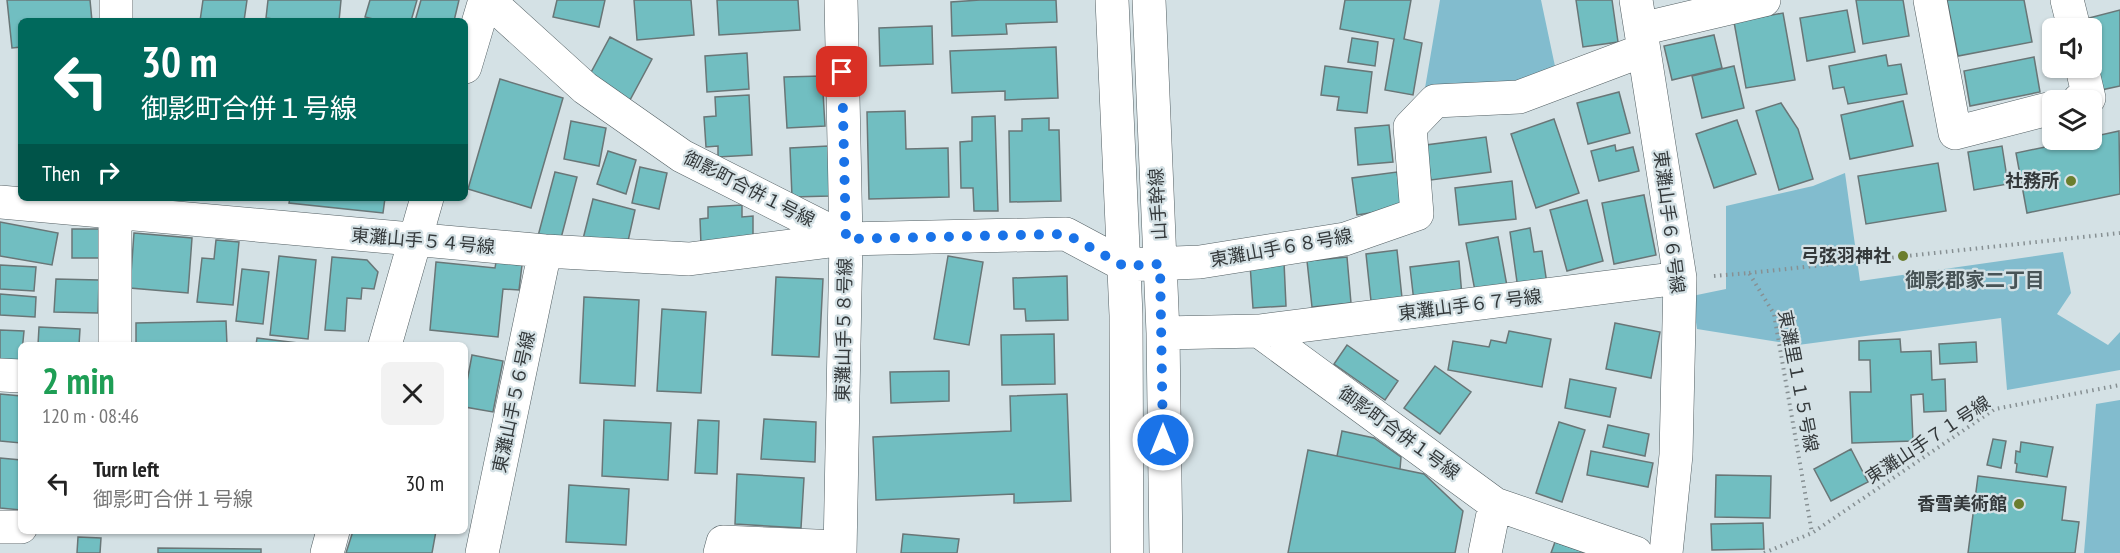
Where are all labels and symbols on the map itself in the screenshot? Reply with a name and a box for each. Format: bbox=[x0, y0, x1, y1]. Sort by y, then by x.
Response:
pin bbox=[816, 46, 867, 97]
street label: 御影町合併１号線 bbox=[680, 146, 819, 231]
street label: 東灘山手６６号線 bbox=[1649, 149, 1690, 295]
street label: 山手幹線 bbox=[1144, 167, 1171, 241]
place label: 社務所 bbox=[2005, 169, 2059, 192]
marker: 社務所 bbox=[2064, 174, 2078, 188]
street label: 東灘山手５４号線 bbox=[350, 223, 496, 258]
street label: 東灘山手６８号線 bbox=[1208, 224, 1354, 271]
place label: 弓弦羽神社 bbox=[1801, 244, 1891, 267]
marker: 弓弦羽神社 bbox=[1896, 249, 1910, 263]
street label: 東灘山手５８号線 bbox=[831, 258, 856, 402]
district label: 御影郡家二丁目 bbox=[1905, 267, 2045, 293]
street label: 東灘山手６７号線 bbox=[1397, 284, 1543, 325]
street label: 東灘里１１５号線 bbox=[1773, 308, 1824, 454]
street label: 東灘山手５６号線 bbox=[487, 329, 540, 475]
street label: 御影町合併１号線 bbox=[1334, 381, 1464, 484]
street label: 東灘山手７１号線 bbox=[1861, 391, 1994, 488]
position arrow bbox=[1131, 408, 1195, 472]
place label: 香雪美術館 bbox=[1917, 492, 2007, 515]
marker: 香雪美術館 bbox=[2012, 497, 2026, 511]

